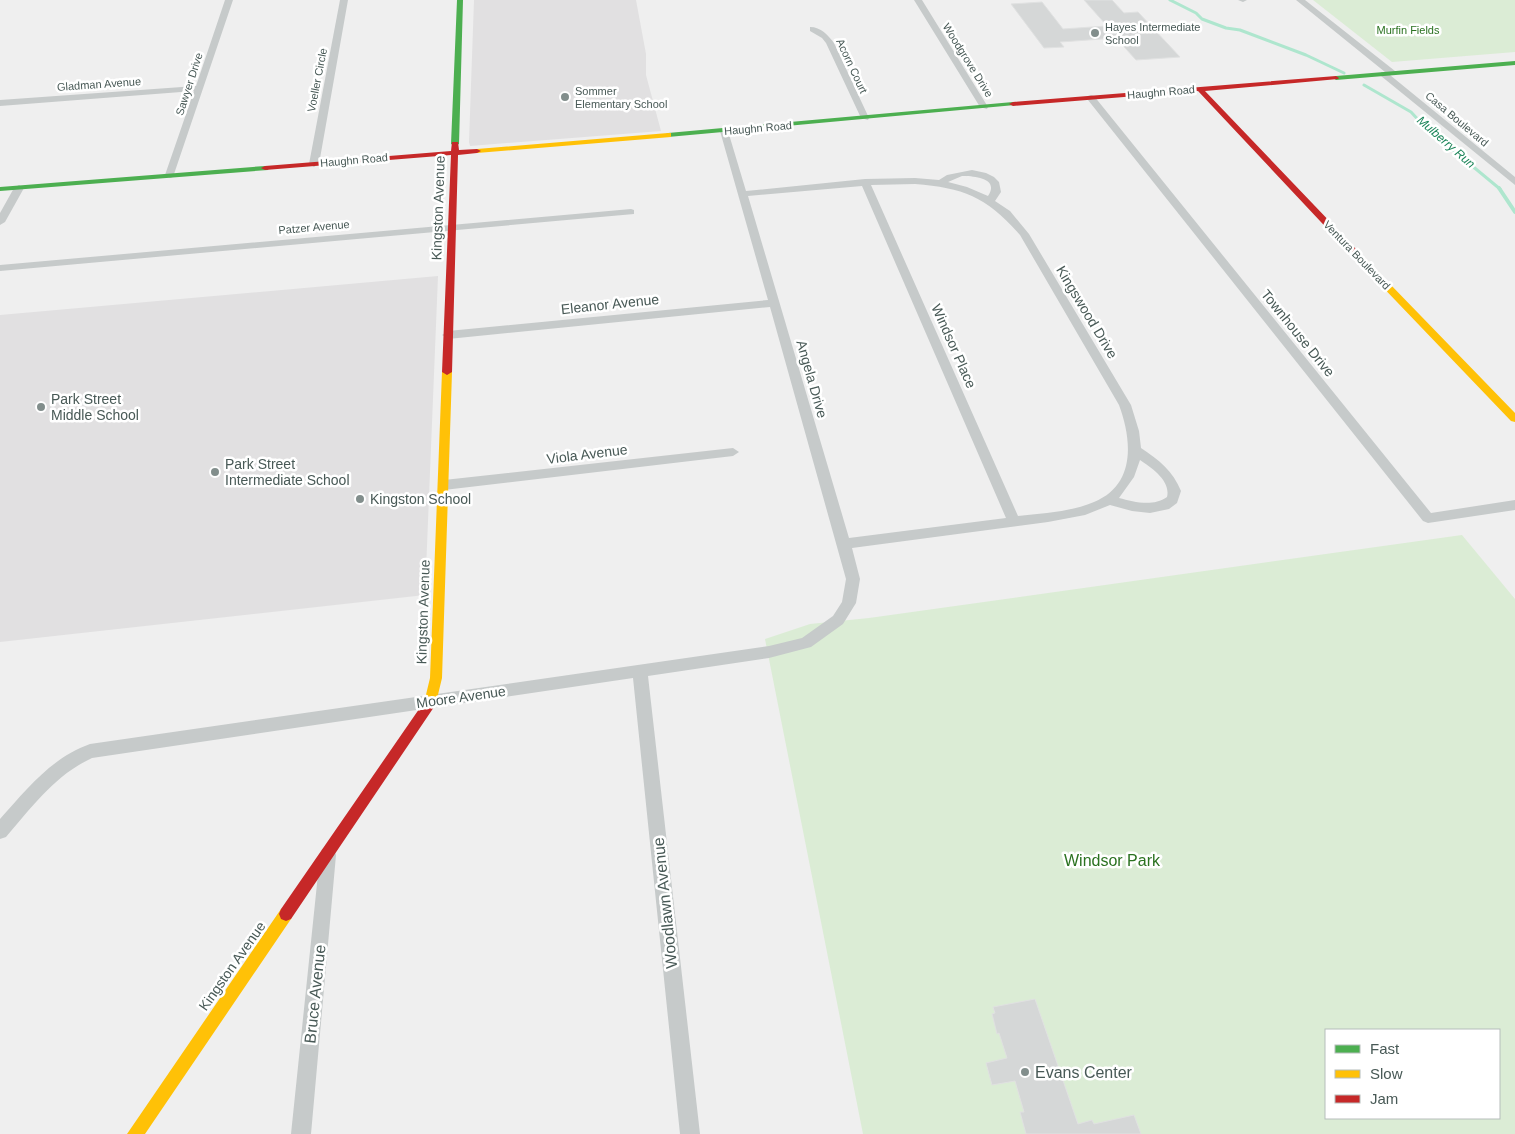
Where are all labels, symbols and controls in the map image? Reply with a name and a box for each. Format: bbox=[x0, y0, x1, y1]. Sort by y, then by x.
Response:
street label: Woodgrove Drive bbox=[940, 21, 996, 99]
place label: Hayes Intermediate School bbox=[1105, 21, 1200, 46]
park label: Murfin Fields bbox=[1377, 24, 1440, 36]
marker: Hayes Intermediate School bbox=[1089, 27, 1101, 39]
street label: Acorn Court bbox=[834, 37, 870, 95]
street label: Voeller Circle bbox=[305, 47, 329, 113]
street label: Sawyer Drive bbox=[173, 51, 205, 117]
street label: Gladman Avenue bbox=[57, 75, 141, 93]
street label: Haughn Road bbox=[1127, 83, 1195, 101]
place label: Sommer Elementary School bbox=[575, 85, 667, 110]
street label: Casa Boulevard bbox=[1423, 89, 1491, 149]
marker: Sommer Elementary School bbox=[559, 91, 571, 103]
water label: Mulberry Run bbox=[1414, 113, 1478, 171]
street label: Haughn Road bbox=[724, 119, 792, 137]
street label: Haughn Road bbox=[320, 151, 388, 169]
street label: Kingston Avenue bbox=[428, 155, 448, 261]
street label: Patzer Avenue bbox=[278, 218, 350, 236]
street label: Ventura Boulevard bbox=[1321, 218, 1393, 292]
street label: Kingswood Drive bbox=[1053, 263, 1121, 361]
street label: Townhouse Drive bbox=[1258, 286, 1338, 380]
street label: Eleanor Avenue bbox=[560, 291, 660, 317]
street label: Windsor Place bbox=[928, 302, 980, 391]
street label: Angela Drive bbox=[793, 338, 831, 420]
place label: Park Street Middle School bbox=[51, 391, 139, 423]
marker: Park Street Middle School bbox=[35, 401, 47, 413]
street label: Viola Avenue bbox=[546, 441, 628, 467]
place label: Park Street Intermediate School bbox=[225, 456, 350, 488]
marker: Park Street Intermediate School bbox=[209, 466, 221, 478]
place label: Kingston School bbox=[370, 491, 471, 507]
marker: Kingston School bbox=[354, 493, 366, 505]
street label: Kingston Avenue bbox=[413, 559, 433, 665]
street label: Moore Avenue bbox=[415, 683, 507, 711]
street label: Woodlawn Avenue bbox=[650, 836, 680, 970]
park label: Windsor Park bbox=[1064, 852, 1161, 869]
street label: Kingston Avenue bbox=[195, 918, 269, 1014]
street label: Bruce Avenue bbox=[301, 944, 329, 1044]
legend bbox=[1325, 1029, 1500, 1119]
text: Fast bbox=[1370, 1040, 1400, 1057]
place label: Evans Center bbox=[1035, 1064, 1133, 1081]
text: Slow bbox=[1370, 1065, 1403, 1082]
marker: Evans Center bbox=[1019, 1066, 1031, 1078]
text: Jam bbox=[1370, 1090, 1398, 1107]

